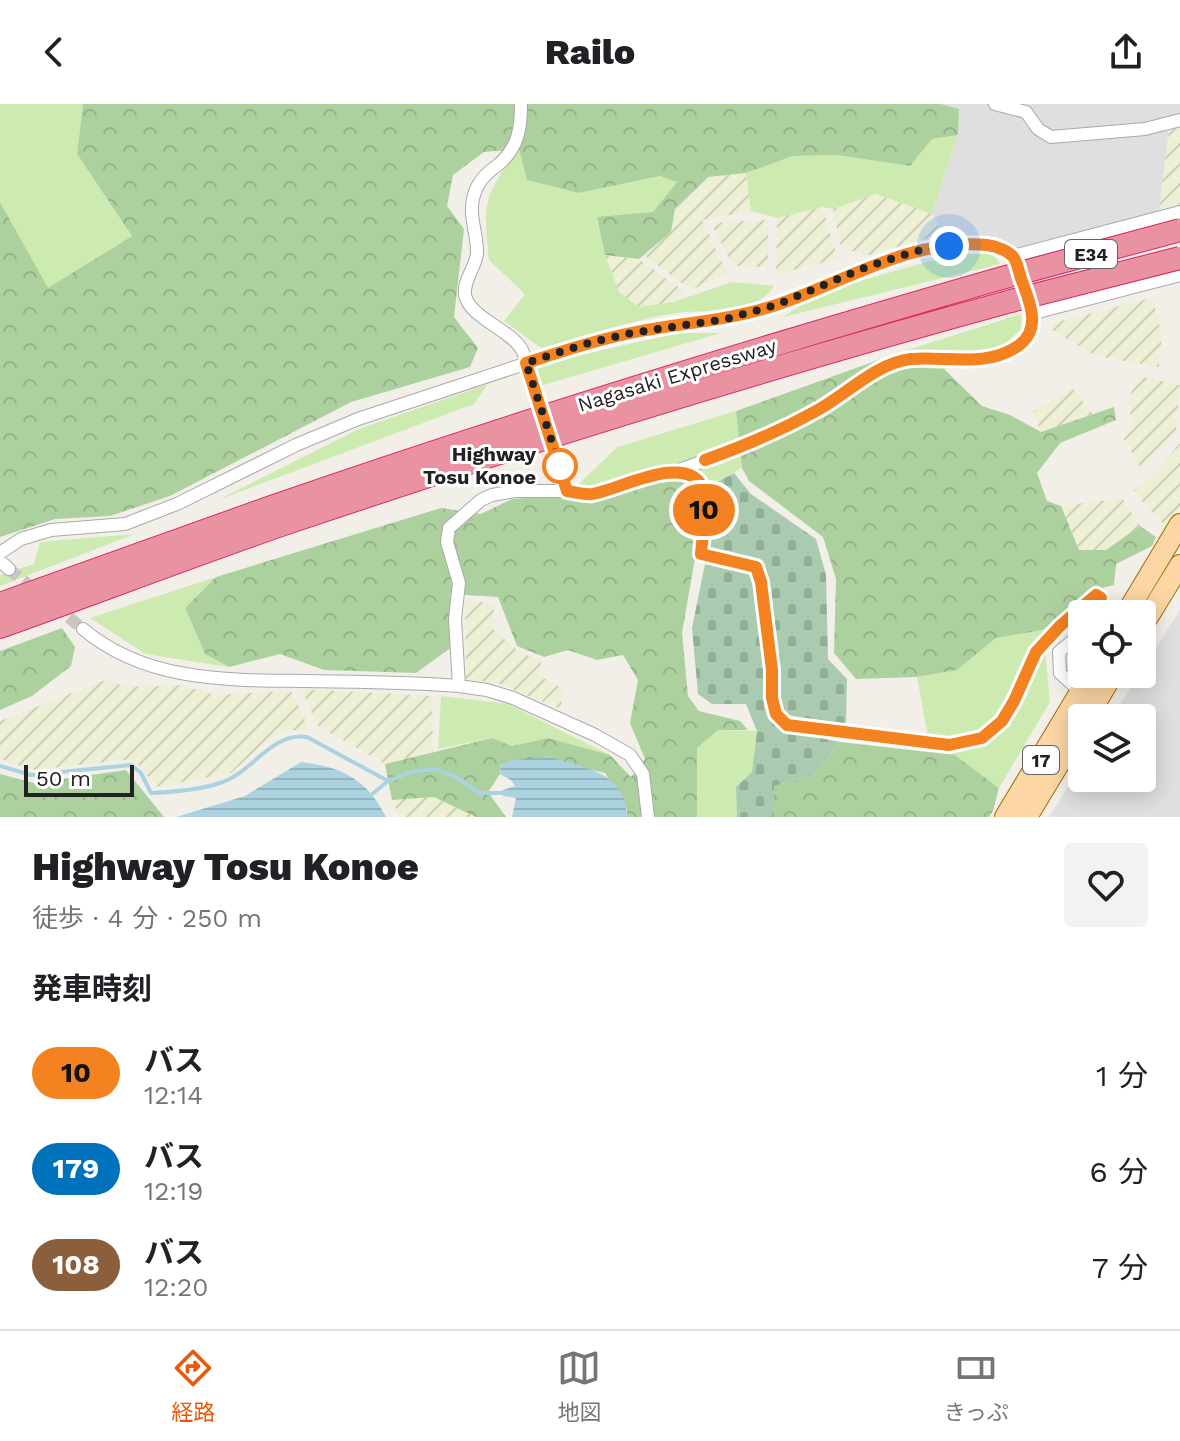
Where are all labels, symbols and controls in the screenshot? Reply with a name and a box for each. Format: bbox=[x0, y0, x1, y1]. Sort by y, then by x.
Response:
icon: back bbox=[32, 30, 76, 74]
icon: share bbox=[1104, 30, 1148, 74]
text: Railo bbox=[545, 31, 635, 73]
your location bbox=[929, 226, 969, 266]
road number: E34 bbox=[1065, 240, 1117, 268]
street label: Nagasaki Expressway bbox=[575, 333, 780, 417]
place label: Highway Tosu Konoe bbox=[423, 442, 537, 489]
marker: Highway Tosu Konoe bbox=[543, 449, 577, 483]
line badge: 10 bbox=[668, 484, 740, 536]
text: 10 bbox=[689, 493, 719, 526]
map controls bbox=[1068, 600, 1156, 792]
button: locate bbox=[1068, 600, 1156, 688]
button: layers bbox=[1068, 704, 1156, 792]
road number: 17 bbox=[1023, 746, 1059, 774]
scale bar bbox=[24, 761, 134, 797]
text: 50 m bbox=[36, 766, 91, 791]
button: heart bbox=[1064, 843, 1148, 927]
text: Highway Tosu Konoe bbox=[32, 845, 419, 889]
text: 徒歩 · 4 分 · 250 m bbox=[32, 903, 262, 933]
text: 発車時刻 bbox=[32, 971, 152, 1006]
text: バス bbox=[144, 1043, 204, 1078]
text: 10 bbox=[61, 1056, 91, 1089]
text: 1 分 bbox=[1096, 1058, 1148, 1093]
text: 12:14 bbox=[144, 1080, 203, 1110]
text: バス bbox=[144, 1139, 204, 1174]
text: 179 bbox=[53, 1152, 99, 1185]
text: 6 分 bbox=[1090, 1154, 1148, 1189]
text: 12:19 bbox=[144, 1176, 203, 1206]
text: バス bbox=[144, 1235, 204, 1270]
text: 108 bbox=[52, 1248, 100, 1281]
text: 7 分 bbox=[1092, 1250, 1148, 1285]
text: 12:20 bbox=[144, 1272, 208, 1302]
tab: 経路 bbox=[171, 1346, 215, 1426]
tab: 地図 bbox=[557, 1346, 601, 1426]
tab: きっぷ bbox=[944, 1346, 1009, 1426]

